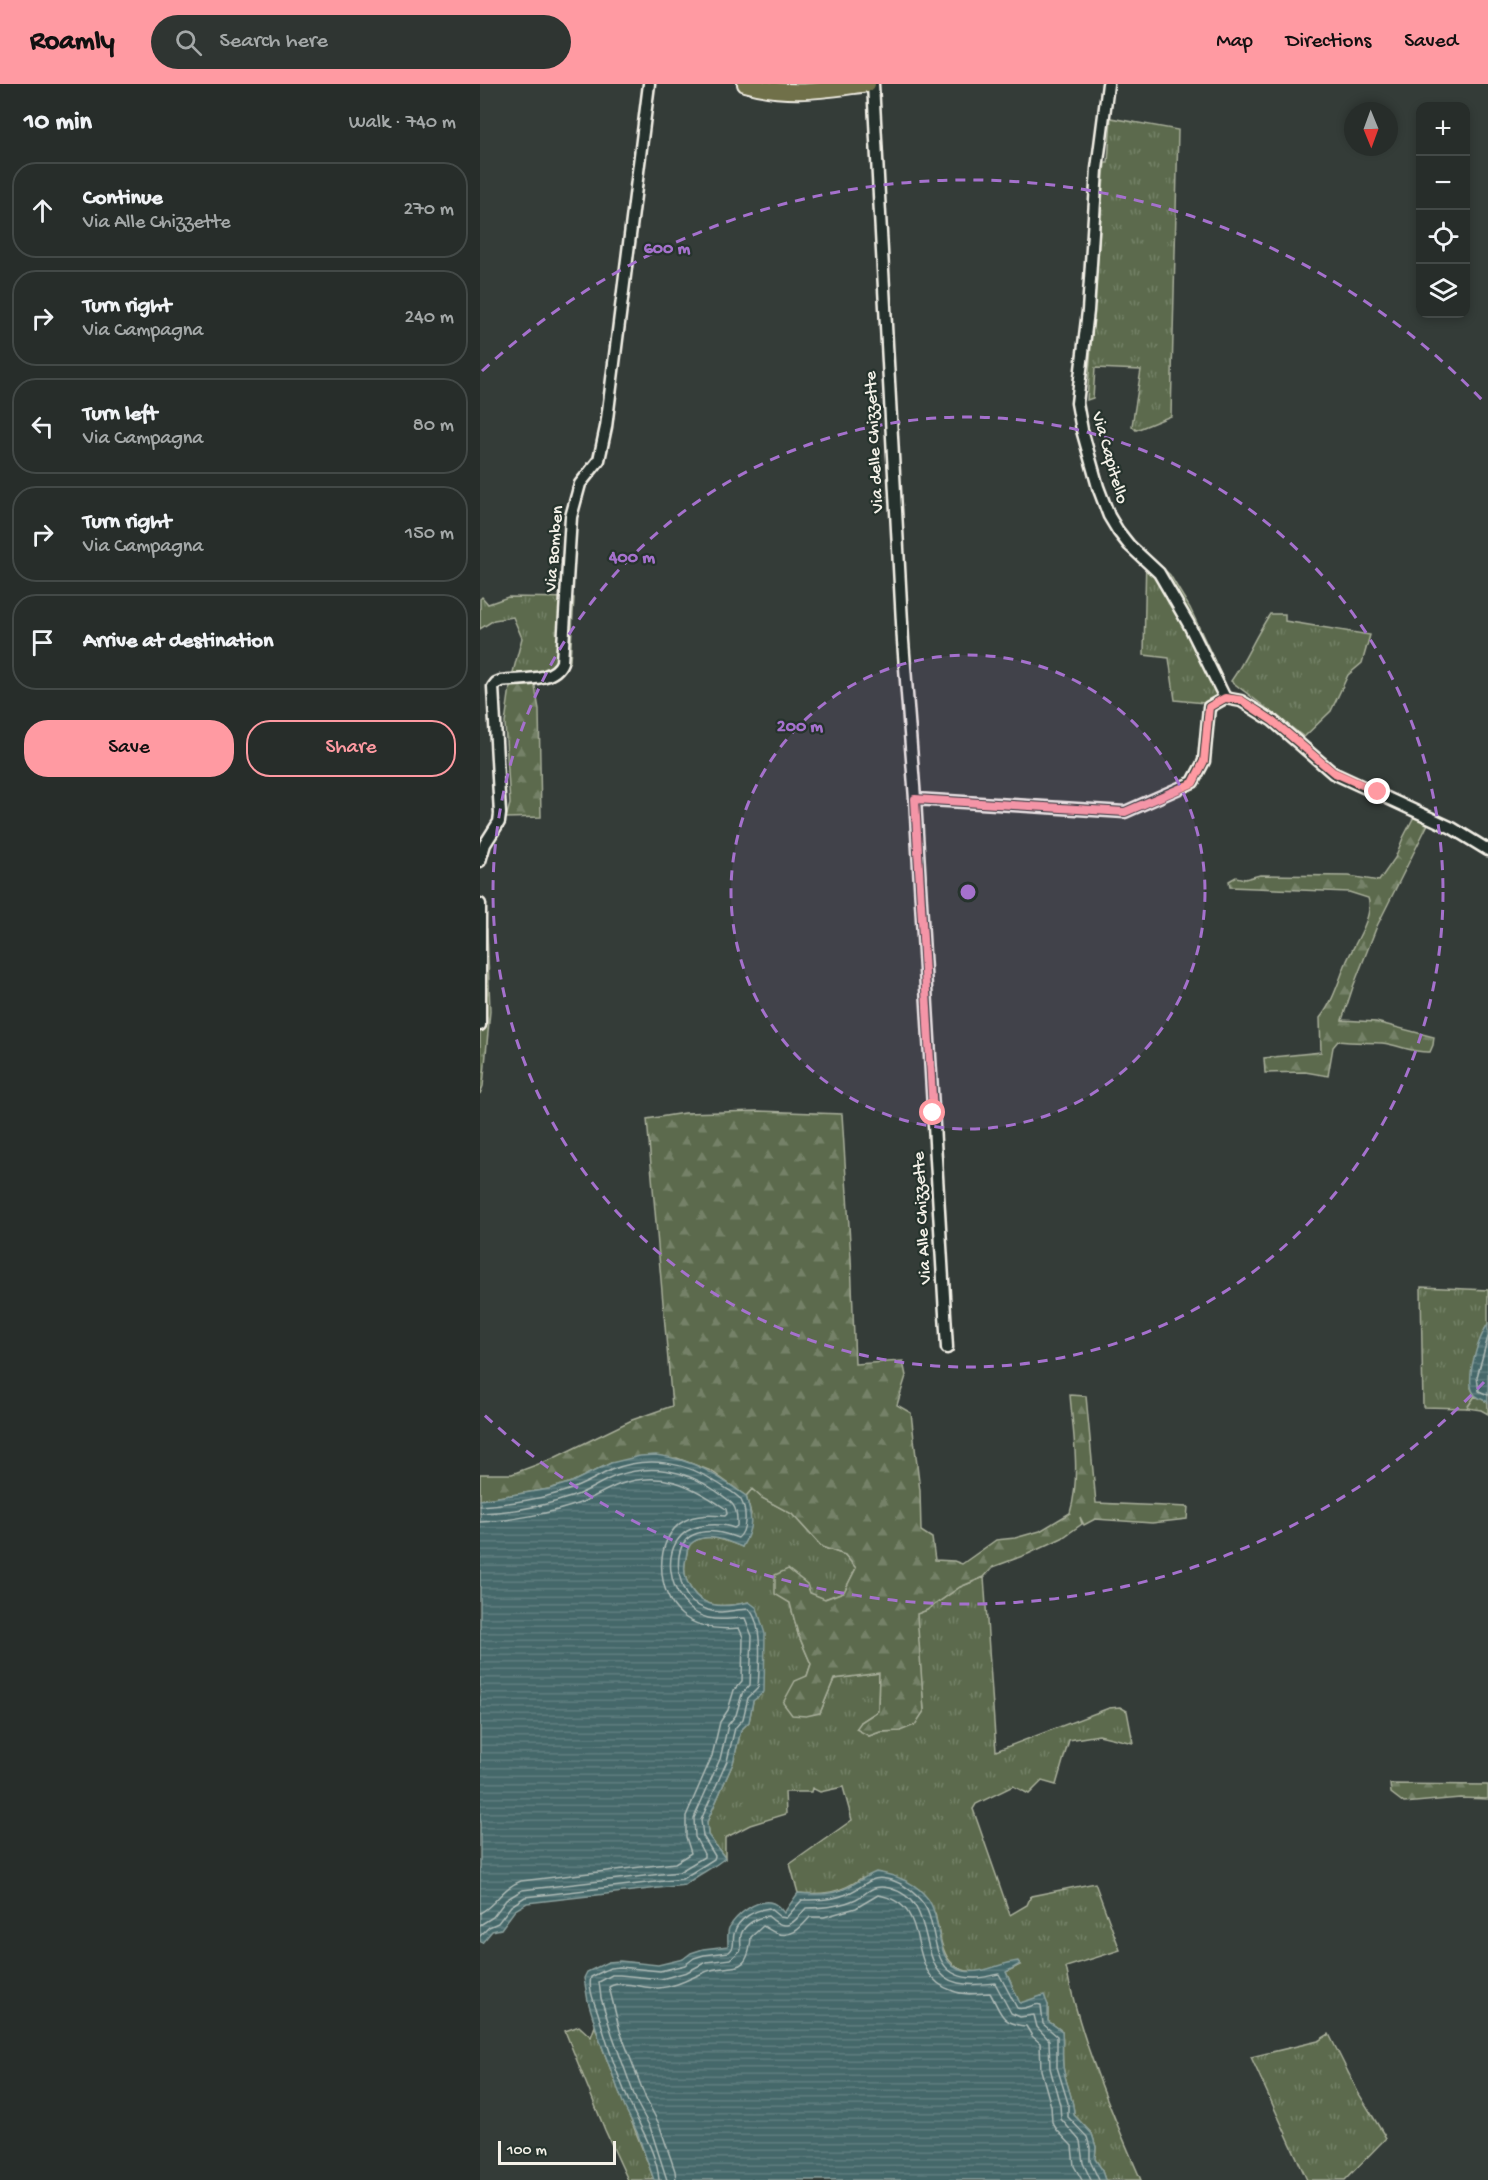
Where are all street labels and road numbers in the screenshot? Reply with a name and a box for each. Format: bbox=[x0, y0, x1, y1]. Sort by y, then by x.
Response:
street label: Via delle Chizzette bbox=[861, 370, 889, 514]
street label: Via Capitello bbox=[1086, 409, 1132, 506]
street label: Via Bomben bbox=[541, 504, 569, 594]
street label: Via Alle Chizzette bbox=[909, 1150, 937, 1286]

